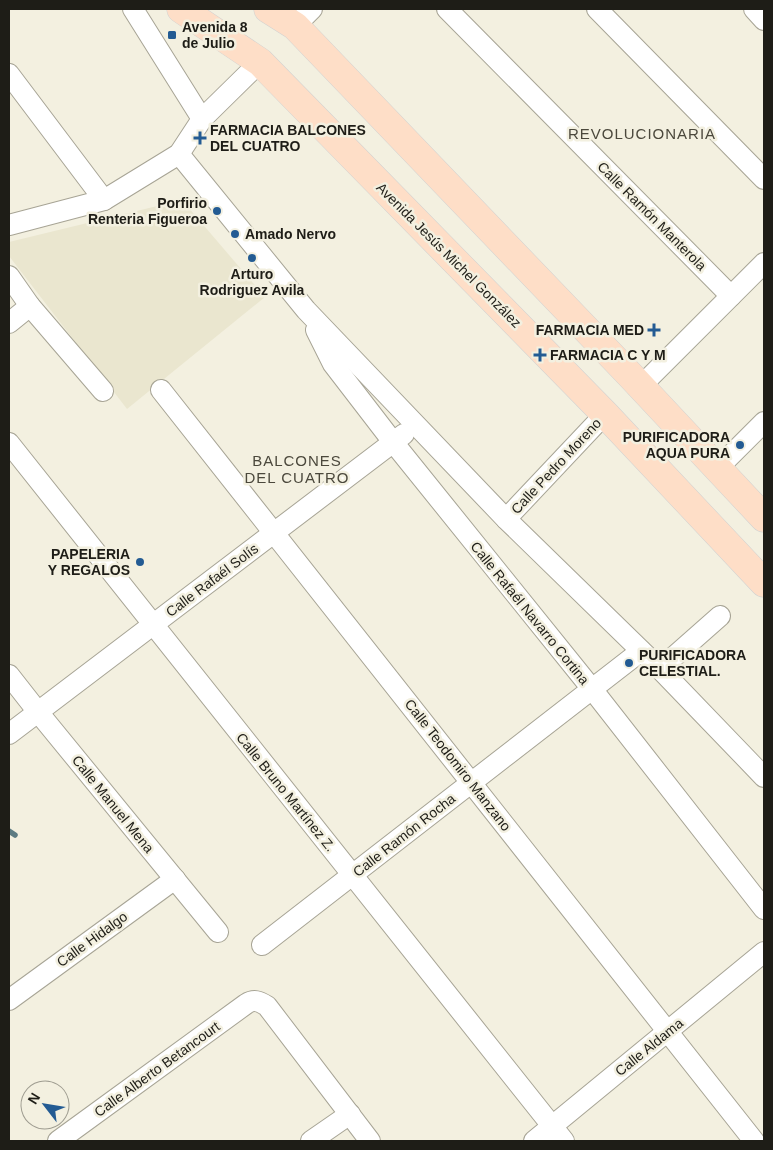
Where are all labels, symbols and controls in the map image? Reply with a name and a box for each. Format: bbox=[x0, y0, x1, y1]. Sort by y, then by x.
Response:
place label: Avenida 8 de Julio bbox=[182, 19, 248, 51]
marker: Avenida 8 de Julio bbox=[166, 29, 178, 41]
place label: FARMACIA BALCONES DEL CUATRO bbox=[210, 122, 366, 154]
district label: REVOLUCIONARIA bbox=[568, 125, 716, 142]
marker: FARMACIA BALCONES DEL CUATRO bbox=[194, 132, 206, 144]
street label: Calle Ramón Manterola bbox=[594, 158, 710, 274]
street label: Avenida Jesús Michel González bbox=[373, 179, 525, 331]
place label: Porfirio Renteria Figueroa bbox=[88, 195, 207, 227]
marker: Porfirio Renteria Figueroa bbox=[211, 205, 223, 217]
place label: Amado Nervo bbox=[245, 226, 336, 242]
marker: Amado Nervo bbox=[229, 228, 241, 240]
marker: Arturo Rodriguez Avila bbox=[246, 252, 258, 264]
place label: Arturo Rodriguez Avila bbox=[200, 266, 305, 298]
place label: FARMACIA MED bbox=[536, 322, 644, 338]
marker: FARMACIA MED bbox=[648, 324, 660, 336]
place label: FARMACIA C Y M bbox=[550, 347, 666, 363]
marker: FARMACIA C Y M bbox=[534, 349, 546, 361]
street label: Calle Pedro Moreno bbox=[508, 415, 604, 517]
place label: PURIFICADORA AQUA PURA bbox=[623, 429, 730, 461]
marker: PURIFICADORA AQUA PURA bbox=[734, 439, 746, 451]
district label: BALCONES DEL CUATRO bbox=[244, 452, 350, 486]
street label: Calle Rafaél Navarro Cortina bbox=[467, 538, 593, 688]
street label: Calle Rafaél Solís bbox=[163, 540, 261, 620]
place label: PAPELERIA Y REGALOS bbox=[48, 546, 130, 578]
marker: PAPELERIA Y REGALOS bbox=[134, 556, 146, 568]
place label: PURIFICADORA CELESTIAL. bbox=[639, 647, 746, 679]
marker: PURIFICADORA CELESTIAL. bbox=[623, 657, 635, 669]
street label: Calle Teodomiro Manzano bbox=[402, 696, 514, 834]
street label: Calle Bruno Martínez Z. bbox=[233, 730, 339, 854]
street label: Calle Manuel Mena bbox=[69, 752, 157, 856]
street label: Calle Ramón Rocha bbox=[350, 790, 458, 880]
street label: Calle Hidalgo bbox=[54, 908, 131, 970]
street label: Calle Aldama bbox=[612, 1015, 686, 1079]
street label: Calle Alberto Betancourt bbox=[91, 1018, 223, 1120]
north arrow bbox=[20, 1080, 70, 1130]
text: N bbox=[24, 1090, 43, 1107]

